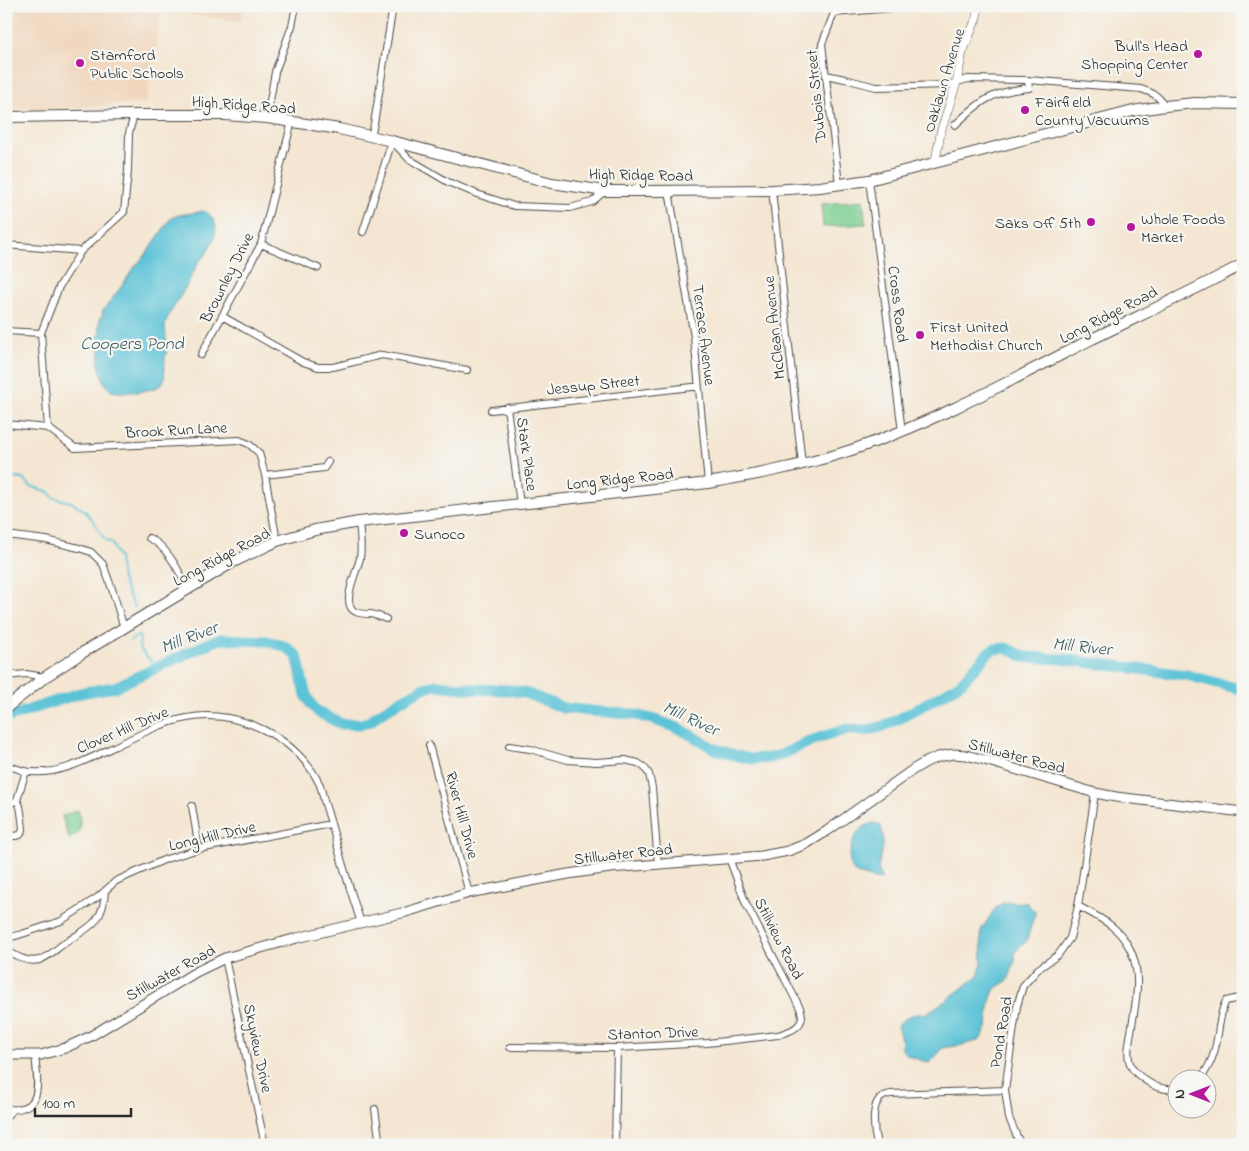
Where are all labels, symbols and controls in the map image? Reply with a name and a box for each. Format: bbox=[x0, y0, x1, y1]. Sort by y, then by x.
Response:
street label: Oaklawn Avenue bbox=[918, 25, 972, 136]
place label: Bull's Head Shopping Center bbox=[1081, 35, 1188, 77]
place label: Stamford Public Schools bbox=[90, 44, 184, 86]
street label: Dubois Street bbox=[800, 48, 834, 144]
marker: Bull's Head Shopping Center bbox=[1192, 48, 1204, 60]
marker: Stamford Public Schools bbox=[74, 57, 86, 69]
street label: High Ridge Road bbox=[191, 90, 297, 122]
place label: Fairfield County Vacuums bbox=[1034, 91, 1149, 133]
marker: Fairfield County Vacuums bbox=[1019, 104, 1031, 116]
street label: High Ridge Road bbox=[589, 163, 693, 189]
place label: Whole Foods Market bbox=[1141, 208, 1225, 250]
place label: Saks Off 5th bbox=[995, 212, 1081, 236]
marker: Saks Off 5th bbox=[1085, 216, 1097, 228]
marker: Whole Foods Market bbox=[1125, 221, 1137, 233]
street label: Brownley Drive bbox=[194, 228, 261, 328]
street label: Cross Road bbox=[880, 264, 914, 344]
street label: McClean Avenue bbox=[758, 274, 792, 381]
street label: Long Ridge Road bbox=[1056, 281, 1162, 351]
street label: Terrace Avenue bbox=[685, 284, 721, 388]
place label: First United Methodist Church bbox=[929, 316, 1043, 358]
marker: First United Methodist Church bbox=[914, 329, 926, 341]
water label: Coopers Pond bbox=[80, 332, 185, 358]
street label: Jessup Street bbox=[546, 369, 642, 403]
street label: Brook Run Lane bbox=[123, 416, 229, 446]
street label: Stark Place bbox=[509, 416, 543, 493]
street label: Long Ridge Road bbox=[566, 462, 675, 498]
street label: Long Ridge Road bbox=[169, 522, 275, 594]
place label: Sunoco bbox=[414, 523, 465, 547]
marker: Sunoco bbox=[398, 527, 410, 539]
water label: Mill River bbox=[157, 615, 224, 662]
water label: Mill River bbox=[1051, 632, 1115, 664]
water label: Mill River bbox=[658, 696, 725, 745]
street label: Clover Hill Drive bbox=[73, 700, 173, 761]
street label: Stillwater Road bbox=[965, 732, 1068, 781]
street label: River Hill Drive bbox=[438, 769, 484, 863]
street label: Long Hill Drive bbox=[167, 815, 259, 859]
street label: Stillwater Road bbox=[573, 838, 674, 872]
street label: Stillview Road bbox=[747, 894, 809, 984]
street label: Stillwater Road bbox=[122, 939, 220, 1008]
street label: Pond Road bbox=[984, 995, 1020, 1070]
street label: Skyview Drive bbox=[236, 1002, 278, 1096]
street label: Stanton Drive bbox=[607, 1020, 700, 1048]
north arrow bbox=[1166, 1068, 1216, 1118]
scale bar bbox=[35, 1086, 131, 1118]
text: N bbox=[1170, 1089, 1191, 1099]
text: 100 m bbox=[42, 1093, 75, 1115]

